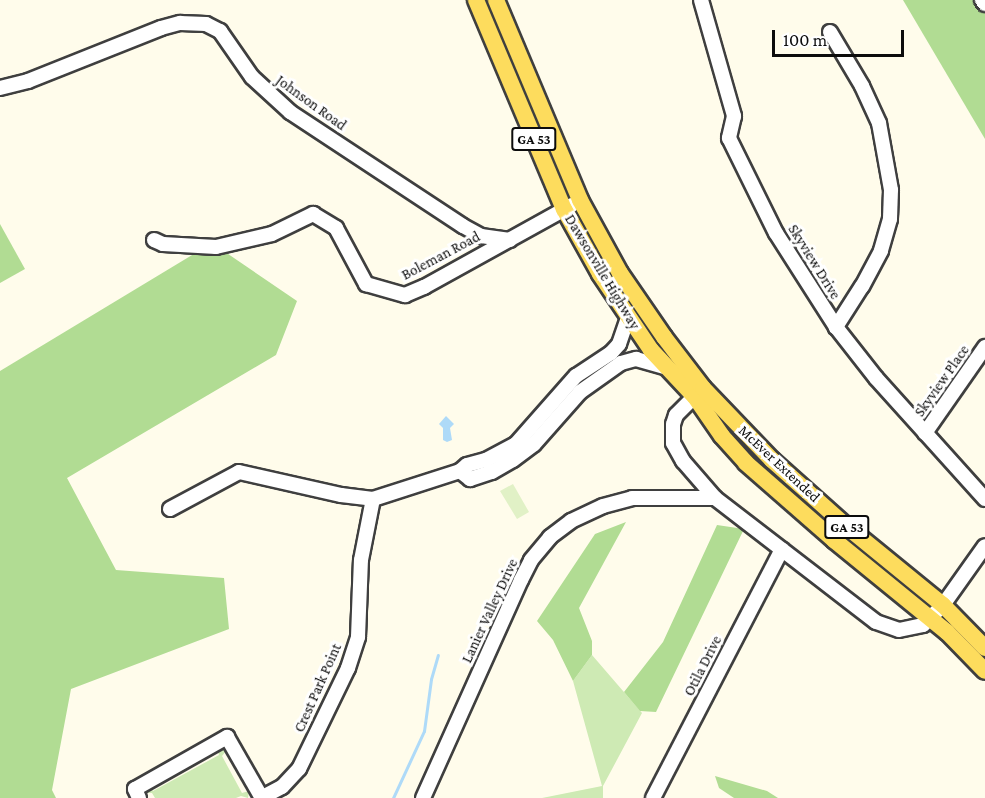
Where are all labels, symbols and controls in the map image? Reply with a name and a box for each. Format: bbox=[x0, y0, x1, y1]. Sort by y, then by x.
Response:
scale bar bbox=[775, 18, 907, 56]
text: 100 m bbox=[783, 30, 827, 50]
street label: Johnson Road bbox=[272, 71, 350, 135]
road number: GA 53 bbox=[510, 128, 558, 150]
street label: Dawsonville Highway bbox=[561, 211, 643, 333]
street label: Skyview Drive bbox=[784, 221, 844, 303]
street label: Boleman Road bbox=[399, 228, 483, 284]
street label: Skyview Place bbox=[911, 342, 973, 420]
street label: McEver Extended bbox=[735, 422, 823, 506]
road number: GA 53 bbox=[823, 516, 871, 538]
street label: Lanier Valley Drive bbox=[458, 556, 522, 666]
street label: Otila Drive bbox=[680, 633, 726, 699]
street label: Crest Park Point bbox=[290, 641, 346, 735]

